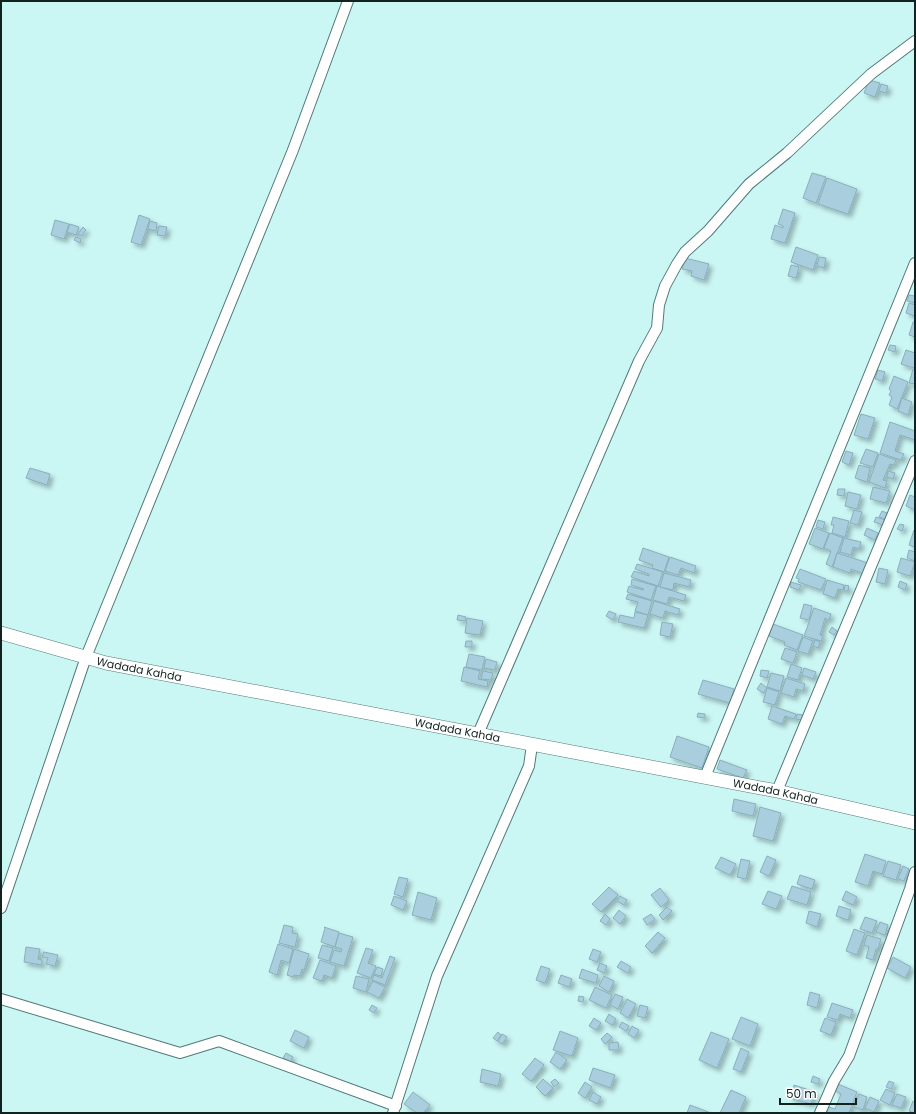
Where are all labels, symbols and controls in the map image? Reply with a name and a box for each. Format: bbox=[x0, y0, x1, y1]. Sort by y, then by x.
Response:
street label: Wadada Kahda bbox=[95, 653, 183, 685]
street label: Wadada Kahda bbox=[413, 714, 502, 746]
street label: Wadada Kahda bbox=[732, 775, 820, 808]
scale bar bbox=[780, 1080, 856, 1106]
text: 50 m bbox=[786, 1085, 817, 1102]

